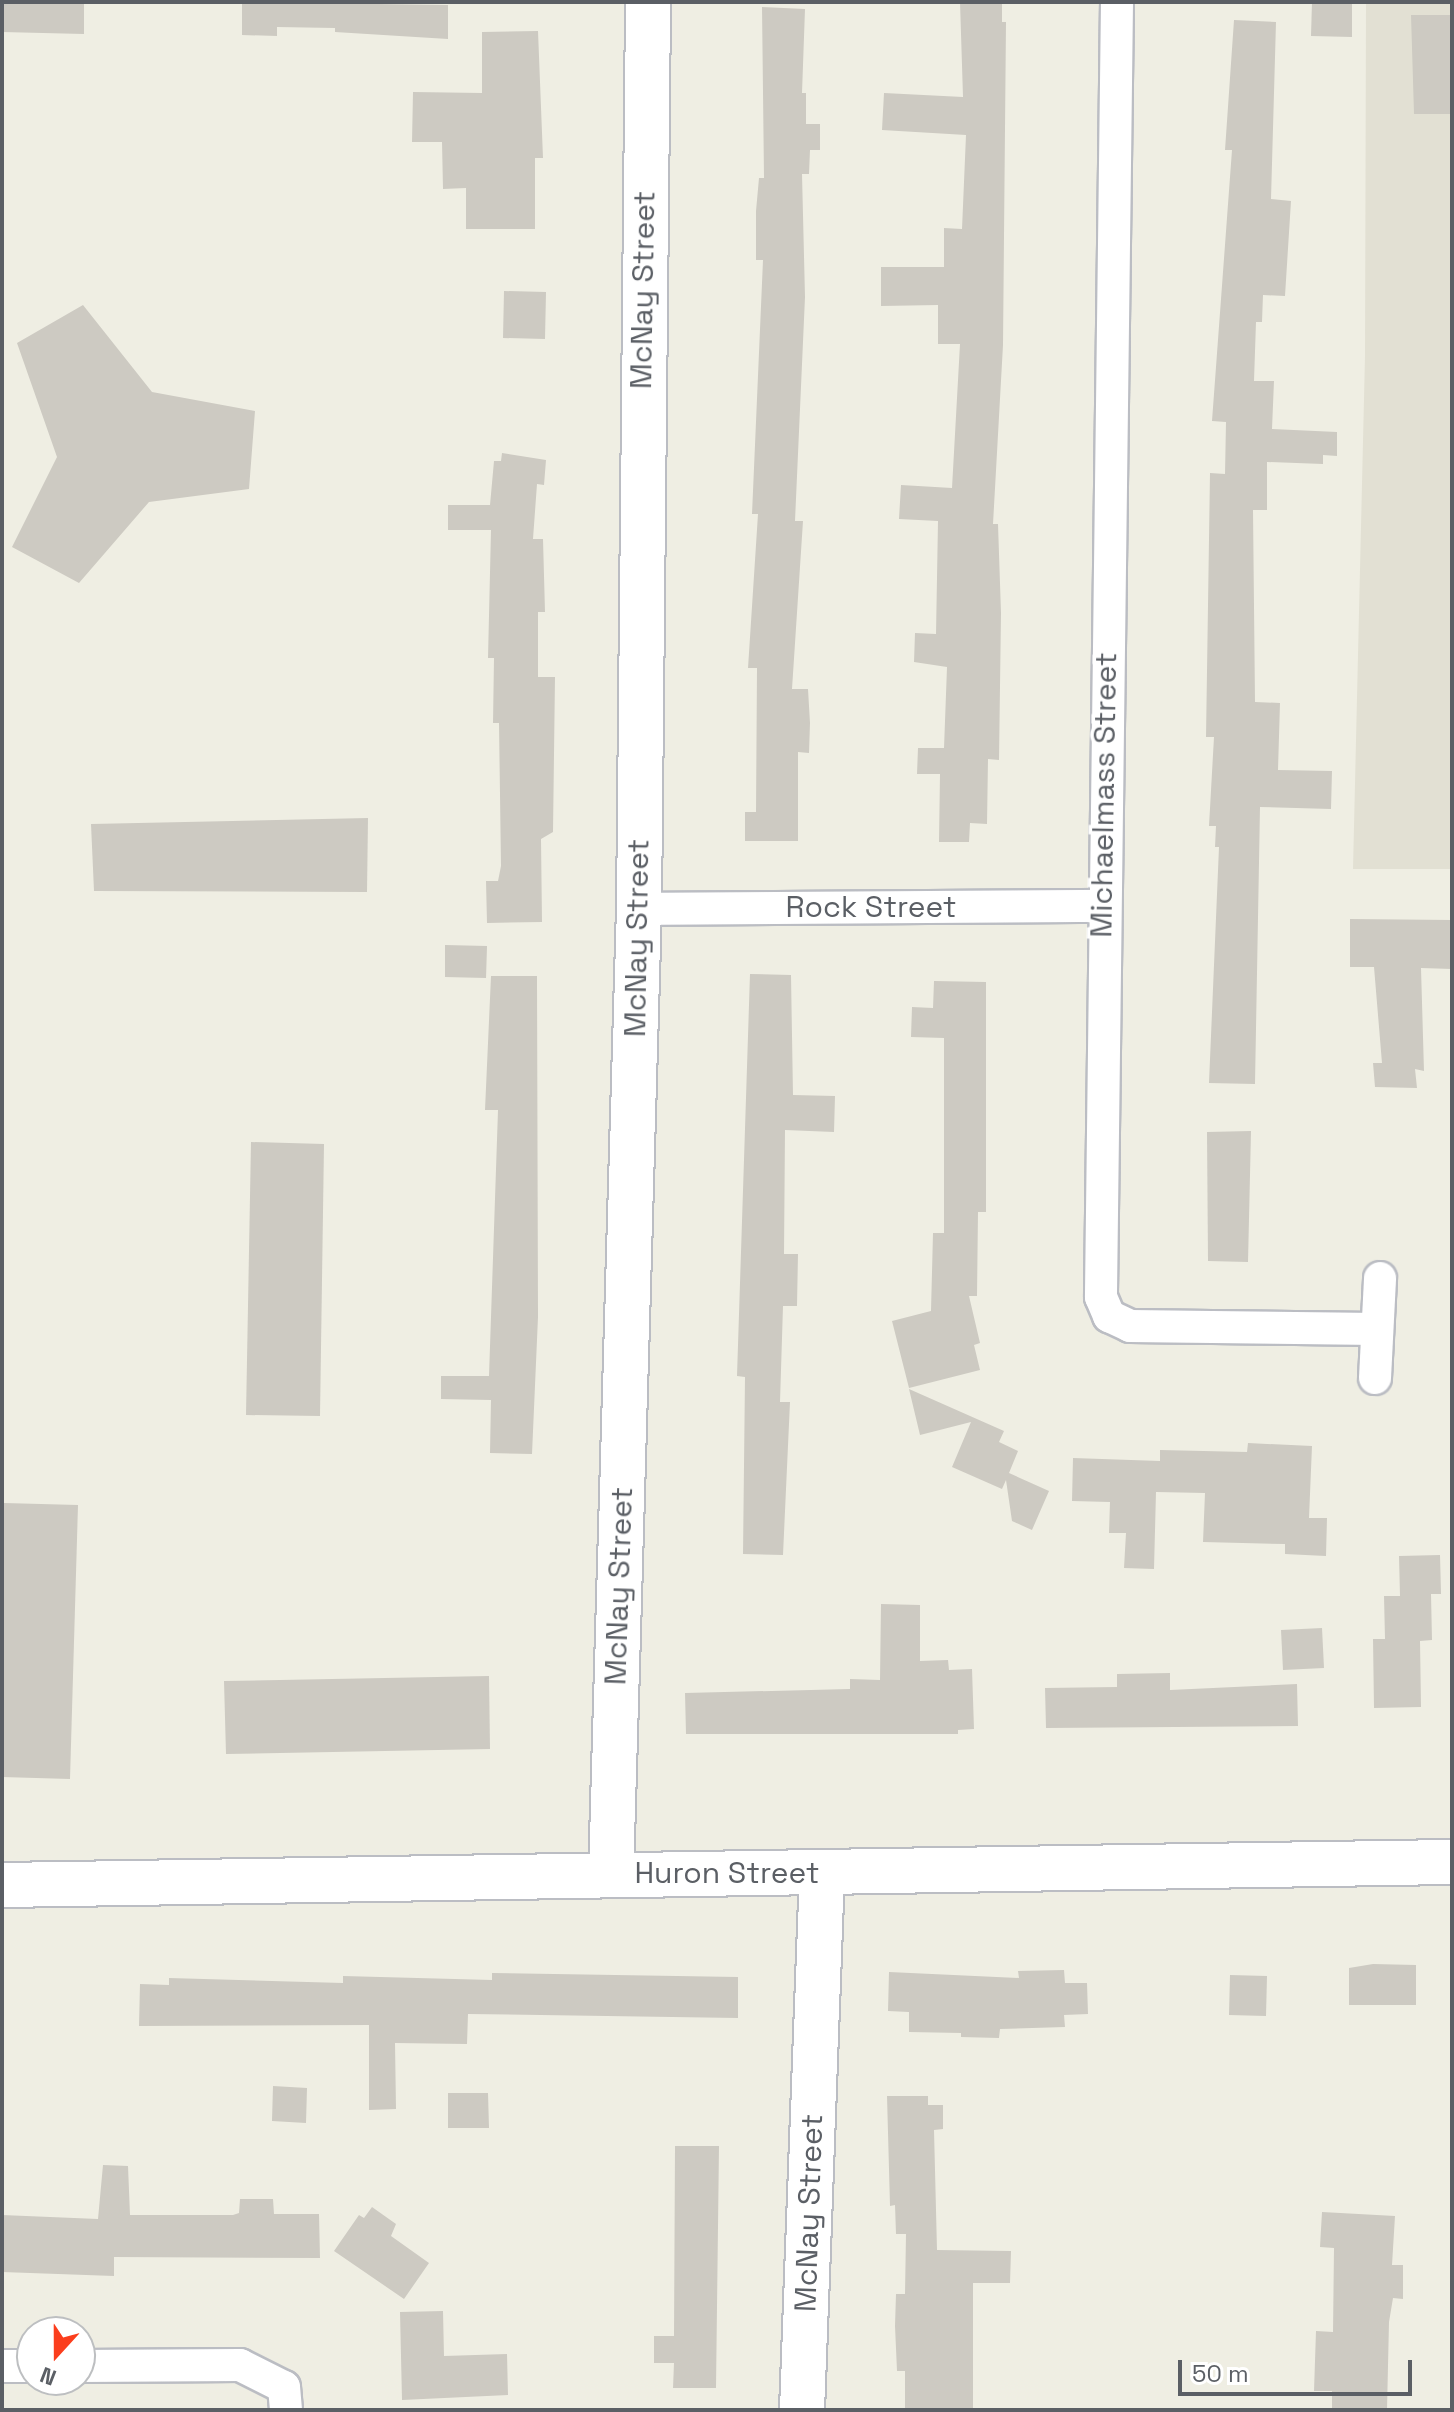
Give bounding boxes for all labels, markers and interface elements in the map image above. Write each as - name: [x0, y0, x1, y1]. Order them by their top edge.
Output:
- street label: McNay Street: [623, 190, 663, 390]
- street label: Michaelmass Street: [1084, 652, 1124, 938]
- street label: McNay Street: [617, 838, 657, 1038]
- street label: Rock Street: [786, 889, 956, 925]
- street label: McNay Street: [598, 1486, 640, 1686]
- street label: Huron Street: [634, 1855, 820, 1891]
- street label: McNay Street: [788, 2113, 830, 2313]
- north arrow: [16, 2316, 96, 2396]
- scale bar: [1182, 2344, 1416, 2394]
- text: 50 m: [1192, 2358, 1249, 2389]
- text: N: [36, 2361, 60, 2392]

